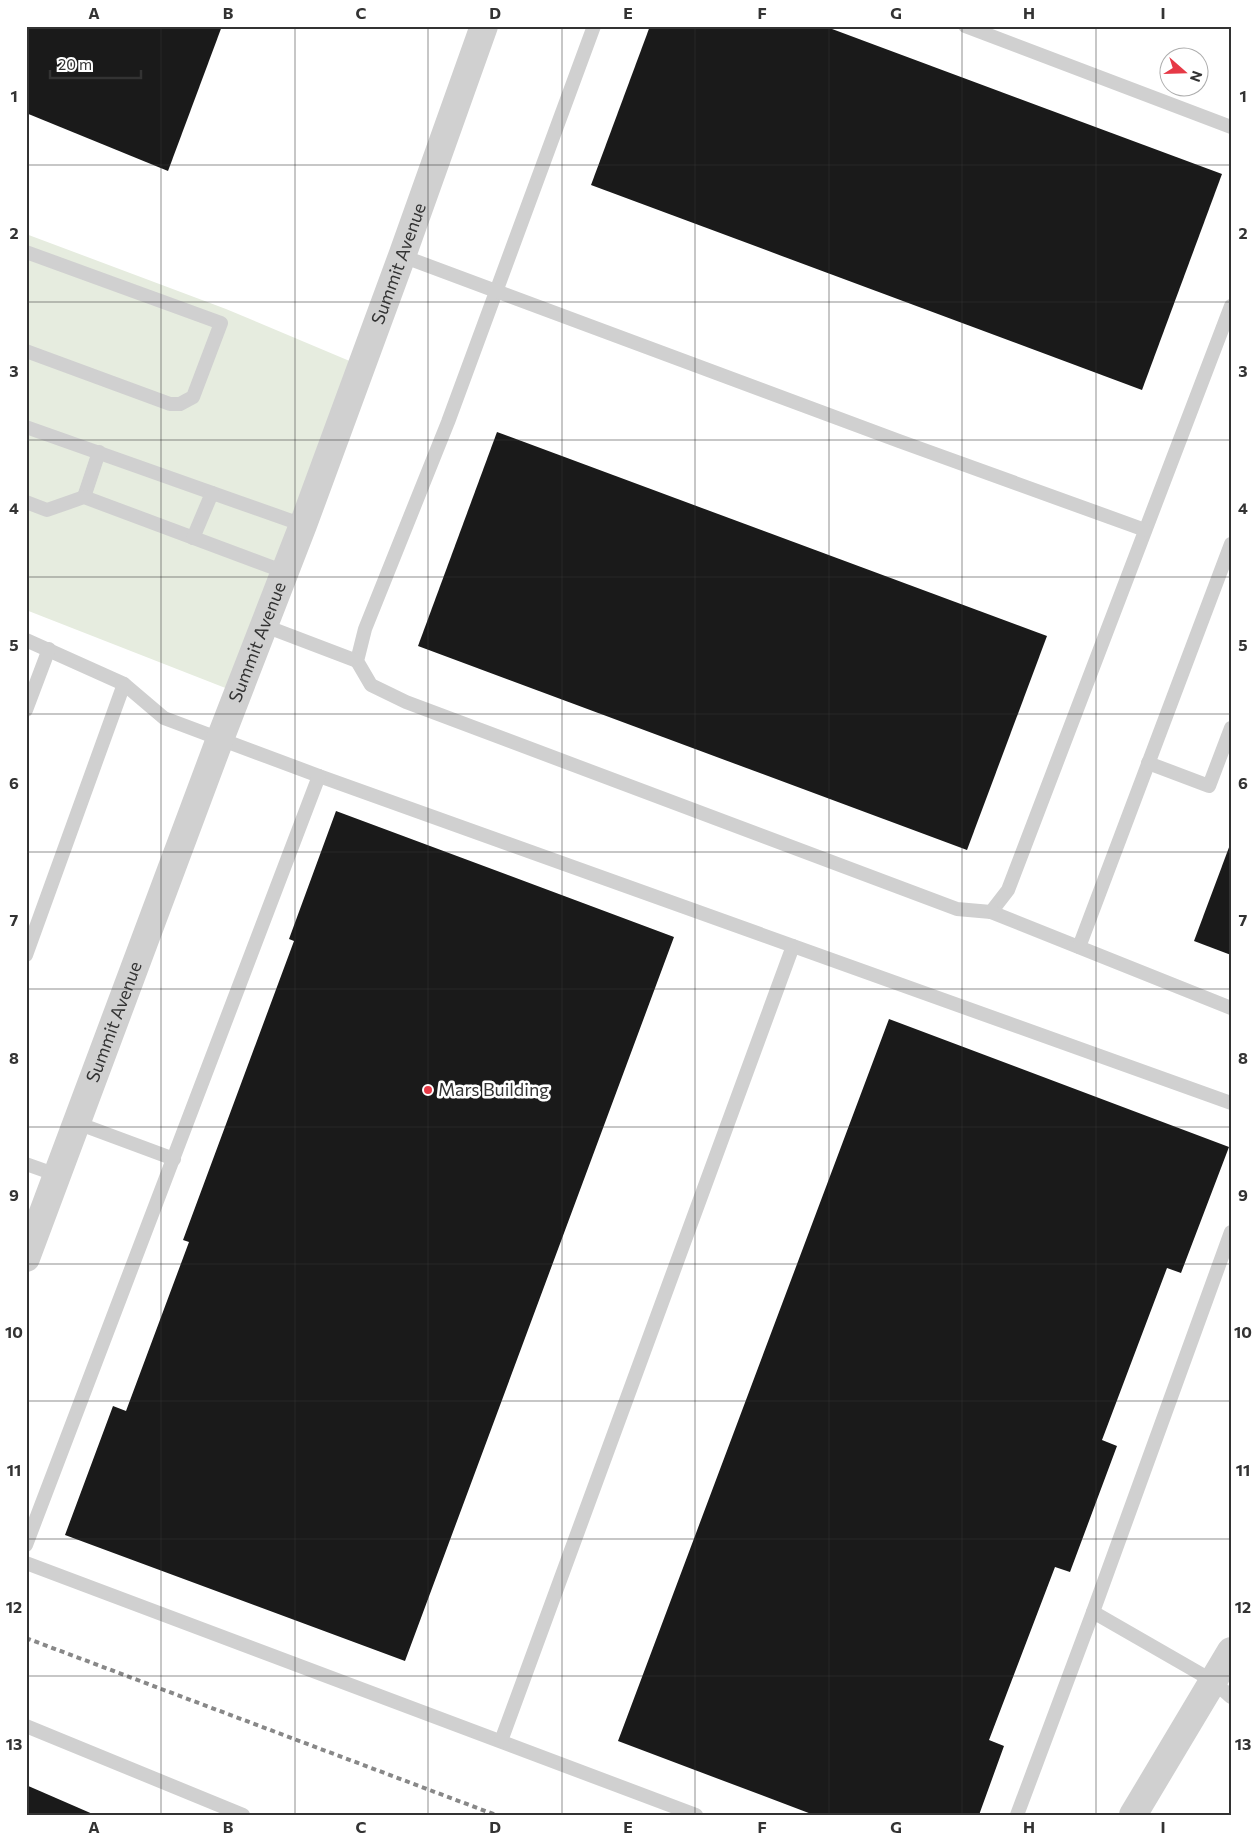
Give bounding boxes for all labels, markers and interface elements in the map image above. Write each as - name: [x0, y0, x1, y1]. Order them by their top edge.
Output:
- text: A: [88, 3, 100, 22]
- text: B: [223, 3, 234, 22]
- text: C: [356, 3, 367, 22]
- text: D: [489, 3, 501, 22]
- text: E: [623, 3, 633, 22]
- text: F: [757, 3, 767, 22]
- text: G: [890, 3, 902, 22]
- text: H: [1023, 3, 1035, 22]
- text: I: [1160, 3, 1166, 22]
- scale bar: [50, 48, 141, 80]
- north arrow: [1160, 48, 1210, 98]
- text: 20 m: [58, 55, 92, 73]
- text: N: [1187, 69, 1206, 84]
- text: 1: [10, 86, 18, 105]
- text: 1: [1239, 86, 1247, 105]
- street label: Summit Avenue: [366, 200, 430, 327]
- text: 2: [9, 223, 19, 242]
- text: 2: [1238, 223, 1248, 242]
- text: 3: [9, 361, 19, 380]
- text: 3: [1238, 361, 1248, 380]
- text: 4: [9, 498, 19, 517]
- text: 4: [1238, 498, 1248, 517]
- street label: Summit Avenue: [223, 578, 290, 705]
- text: 5: [9, 635, 19, 654]
- text: 5: [1238, 635, 1248, 654]
- text: 6: [9, 773, 19, 792]
- text: 6: [1238, 773, 1248, 792]
- text: 7: [10, 910, 19, 929]
- text: 7: [1239, 910, 1248, 929]
- street label: Summit Avenue: [81, 958, 146, 1085]
- text: 8: [9, 1048, 19, 1067]
- text: 8: [1238, 1048, 1248, 1067]
- place label: Mars Building: [438, 1078, 549, 1100]
- marker: Mars Building: [422, 1084, 434, 1096]
- text: 9: [9, 1185, 19, 1204]
- text: 9: [1238, 1185, 1248, 1204]
- text: 10: [5, 1322, 23, 1341]
- text: 10: [1234, 1322, 1252, 1341]
- text: 11: [7, 1460, 21, 1479]
- text: 11: [1236, 1460, 1250, 1479]
- text: 12: [6, 1597, 22, 1616]
- text: 12: [1235, 1597, 1251, 1616]
- text: 13: [6, 1734, 22, 1753]
- text: 13: [1235, 1734, 1251, 1753]
- text: A: [88, 1817, 100, 1836]
- text: B: [223, 1817, 234, 1836]
- text: C: [356, 1817, 367, 1836]
- text: D: [489, 1817, 501, 1836]
- text: E: [623, 1817, 633, 1836]
- text: F: [757, 1817, 767, 1836]
- text: G: [890, 1817, 902, 1836]
- text: H: [1023, 1817, 1035, 1836]
- text: I: [1160, 1817, 1166, 1836]

